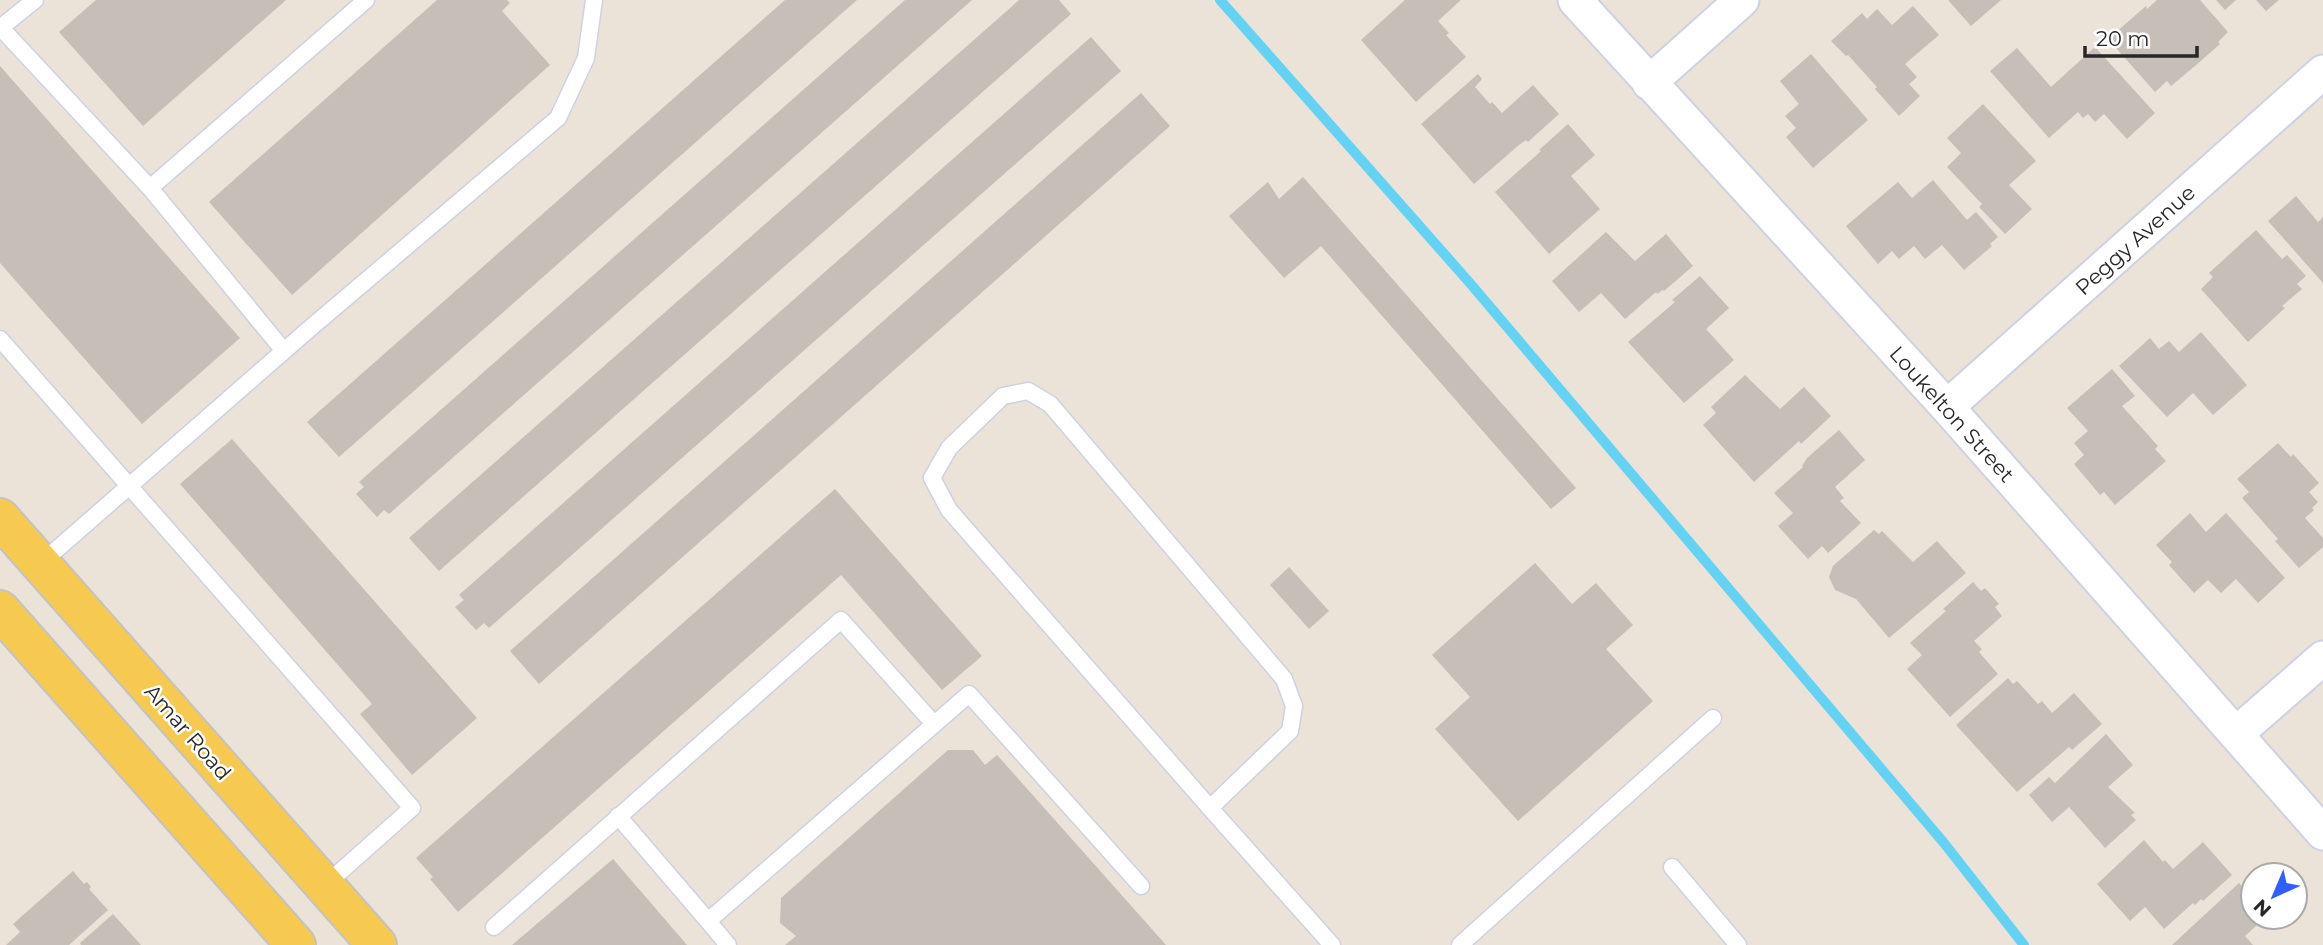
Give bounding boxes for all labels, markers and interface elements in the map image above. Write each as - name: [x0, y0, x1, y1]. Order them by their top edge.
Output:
- scale bar: [2085, 14, 2197, 58]
- text: 20 m: [2096, 26, 2150, 51]
- street label: Peggy Avenue: [2070, 180, 2200, 300]
- street label: Loukelton Street: [1884, 341, 2020, 487]
- street label: Amar Road: [140, 679, 236, 785]
- north arrow: [2239, 861, 2309, 931]
- text: N: [2249, 894, 2276, 921]

